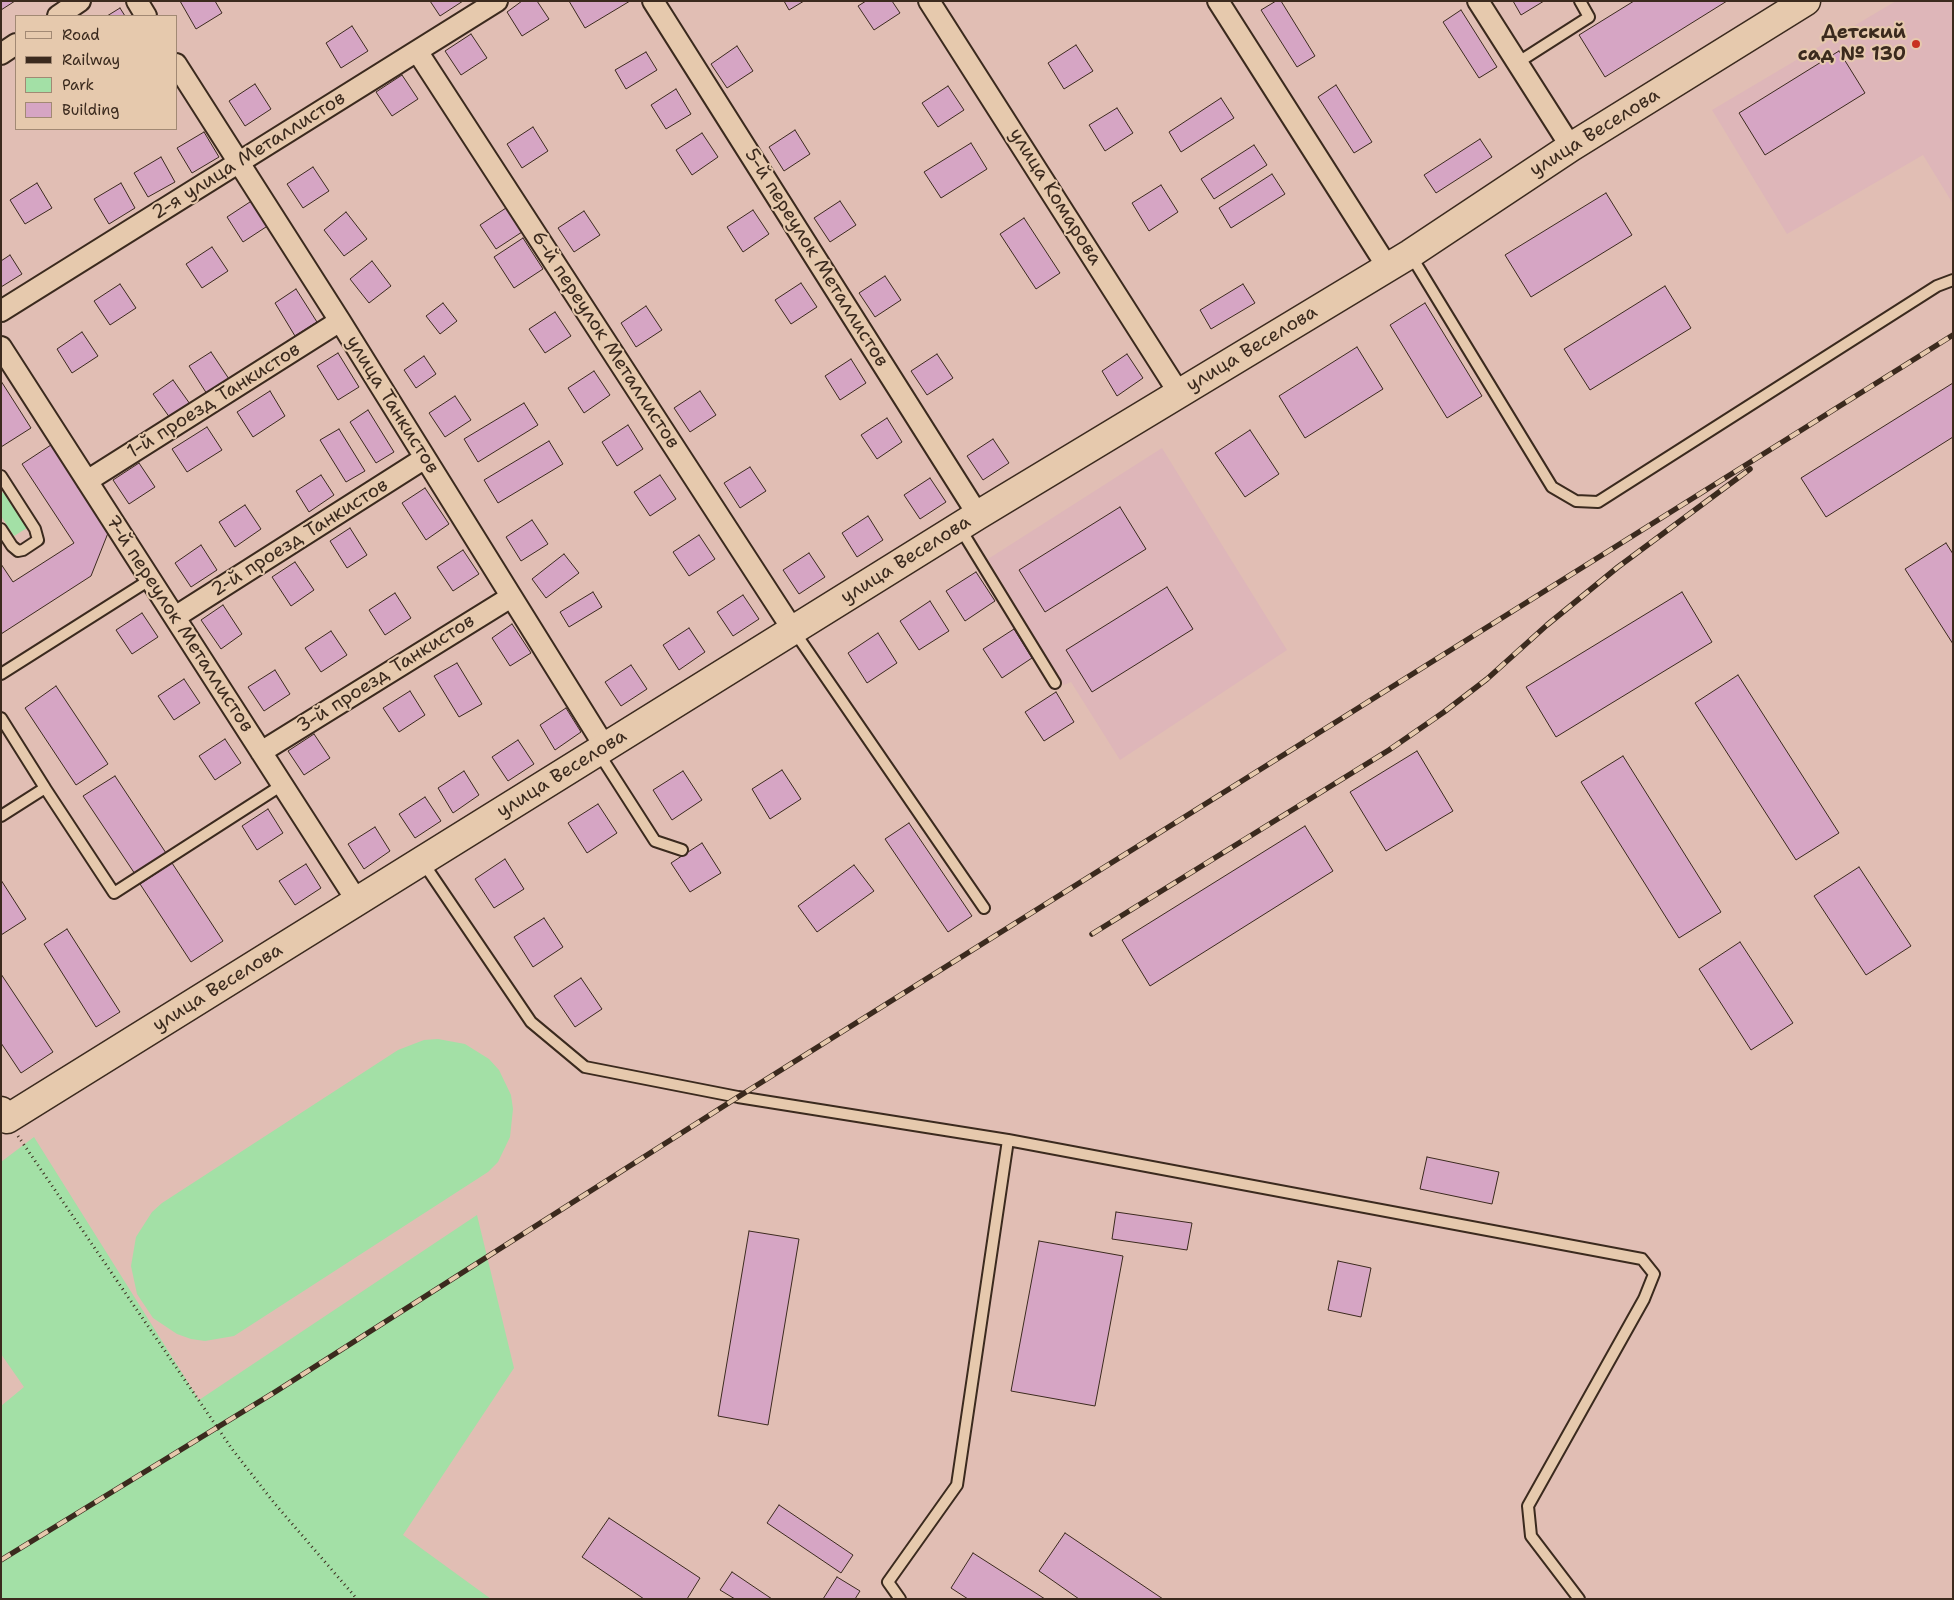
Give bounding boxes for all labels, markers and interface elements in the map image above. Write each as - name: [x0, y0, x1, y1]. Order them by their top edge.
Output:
- legend: [15, 15, 178, 130]
- place label: Детский сад № 130: [1798, 22, 1906, 66]
- text: Road: [62, 25, 100, 45]
- marker: Детский сад № 130: [1910, 38, 1922, 50]
- text: Railway: [62, 50, 120, 70]
- text: Park: [62, 75, 94, 95]
- street label: улица Веселова: [1526, 84, 1664, 182]
- street label: 2-я улица Металлистов: [148, 87, 350, 225]
- text: Building: [62, 100, 119, 120]
- street label: улица Комарова: [1004, 124, 1106, 270]
- street label: 5-й переулок Металлистов: [739, 145, 893, 371]
- street label: 6-й переулок Металлистов: [526, 227, 684, 453]
- street label: улица Веселова: [1182, 301, 1322, 397]
- street label: улица Танкистов: [340, 332, 444, 478]
- street label: 1-й проезд Танкистов: [123, 338, 305, 464]
- street label: 2-й проезд Танкистов: [207, 474, 393, 602]
- street label: 7-й переулок Металлистов: [100, 511, 258, 737]
- street label: улица Веселова: [837, 511, 975, 609]
- street label: 3-й проезд Танкистов: [293, 610, 479, 738]
- street label: улица Веселова: [493, 725, 631, 823]
- street label: улица Веселова: [149, 939, 287, 1037]

